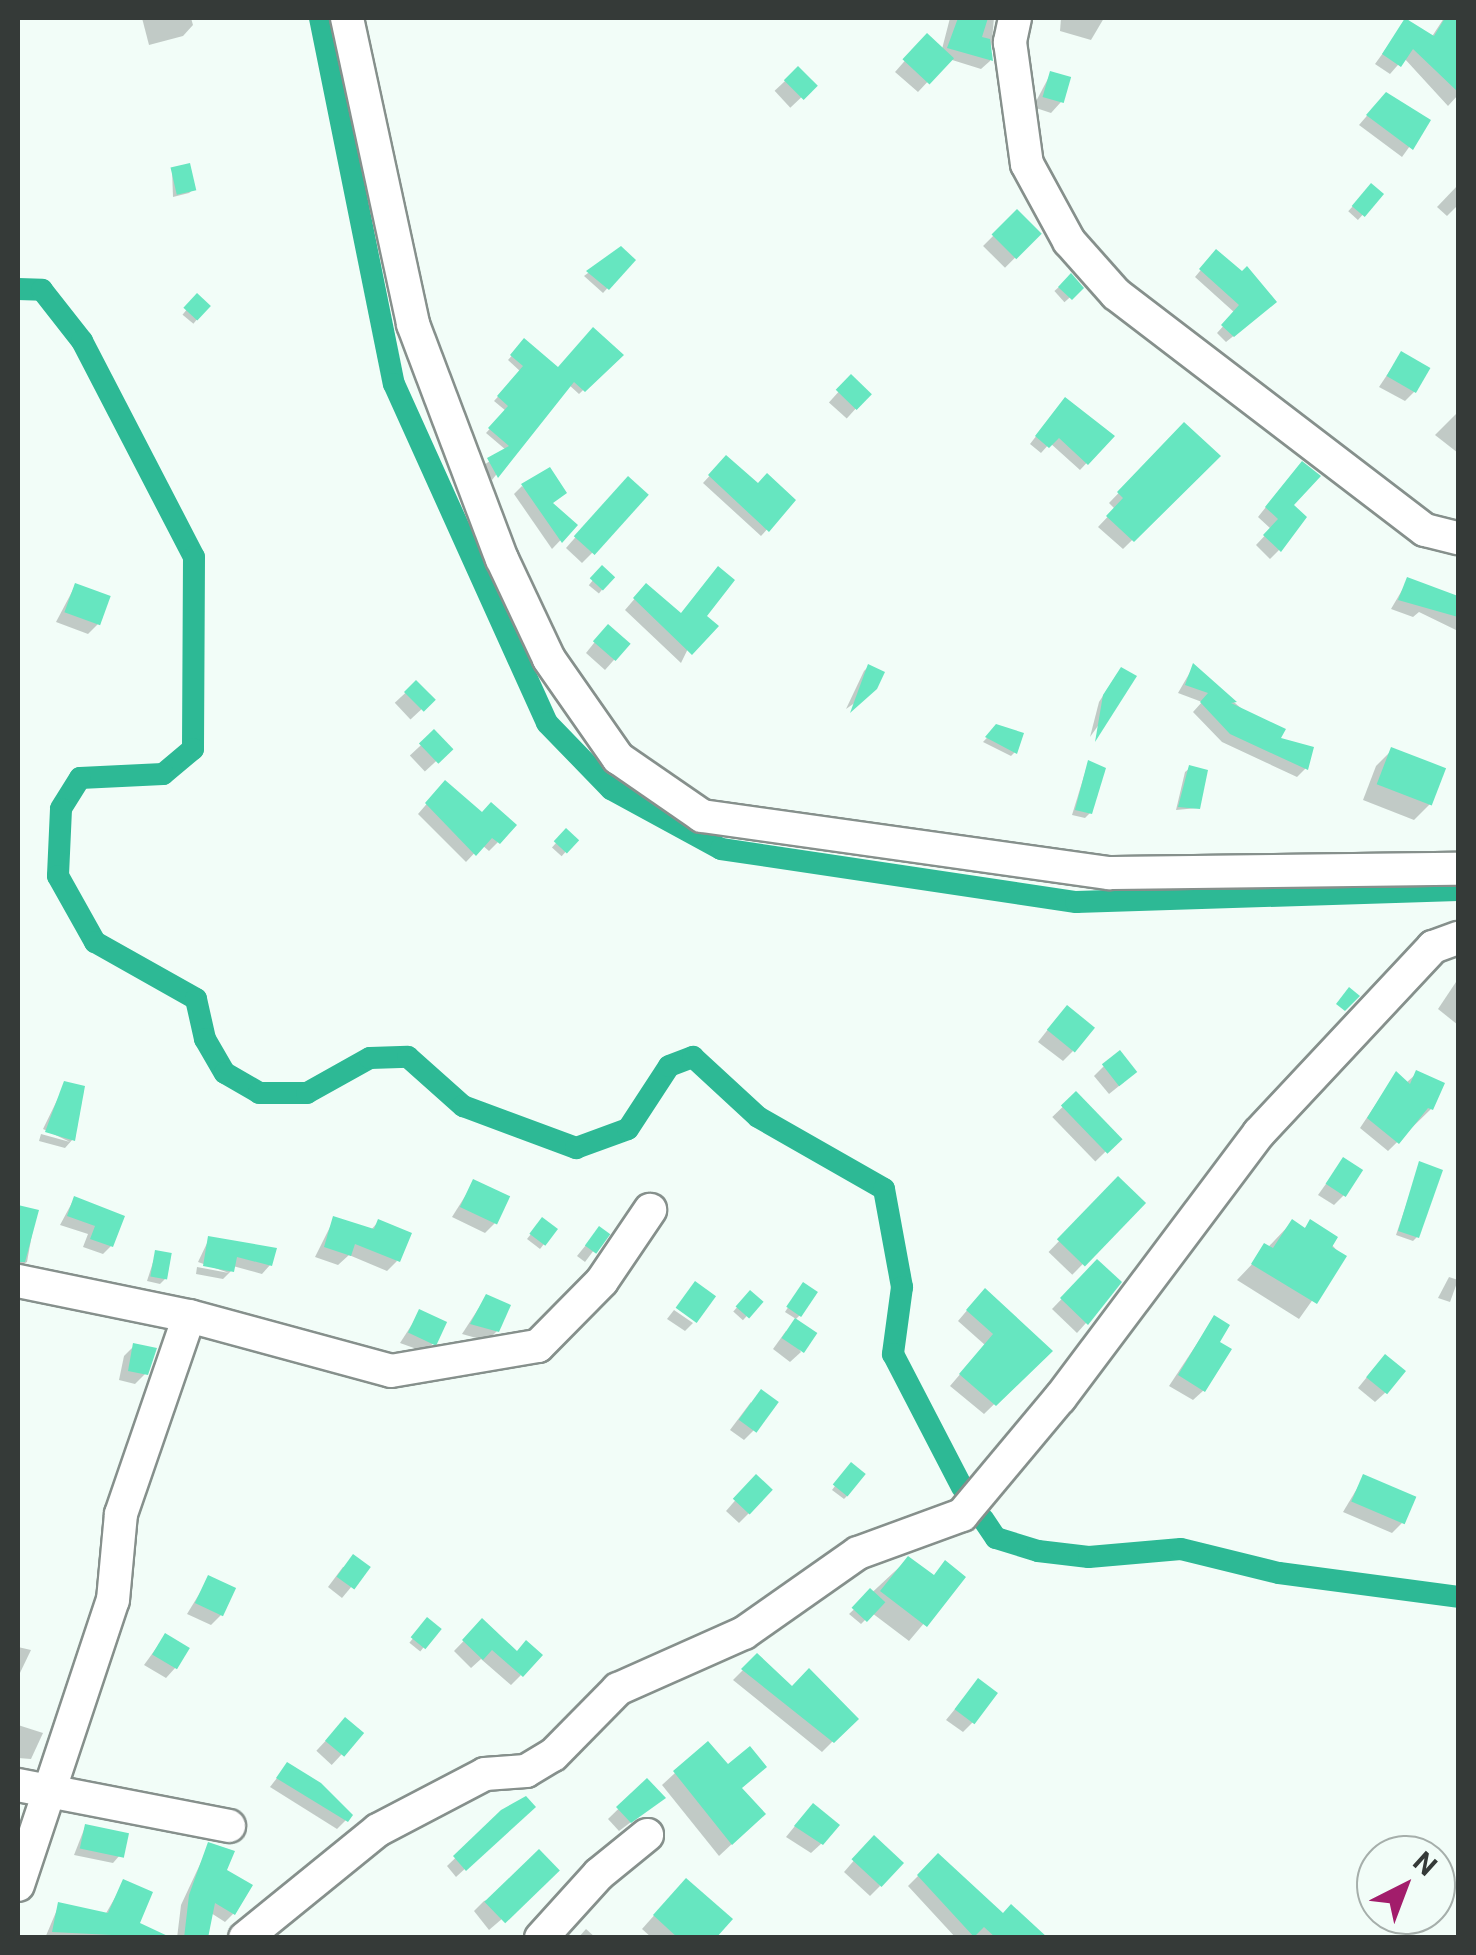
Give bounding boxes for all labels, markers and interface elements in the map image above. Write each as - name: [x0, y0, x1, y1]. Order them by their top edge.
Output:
- north arrow: [1356, 1835, 1456, 1935]
- text: N: [1407, 1845, 1443, 1883]

